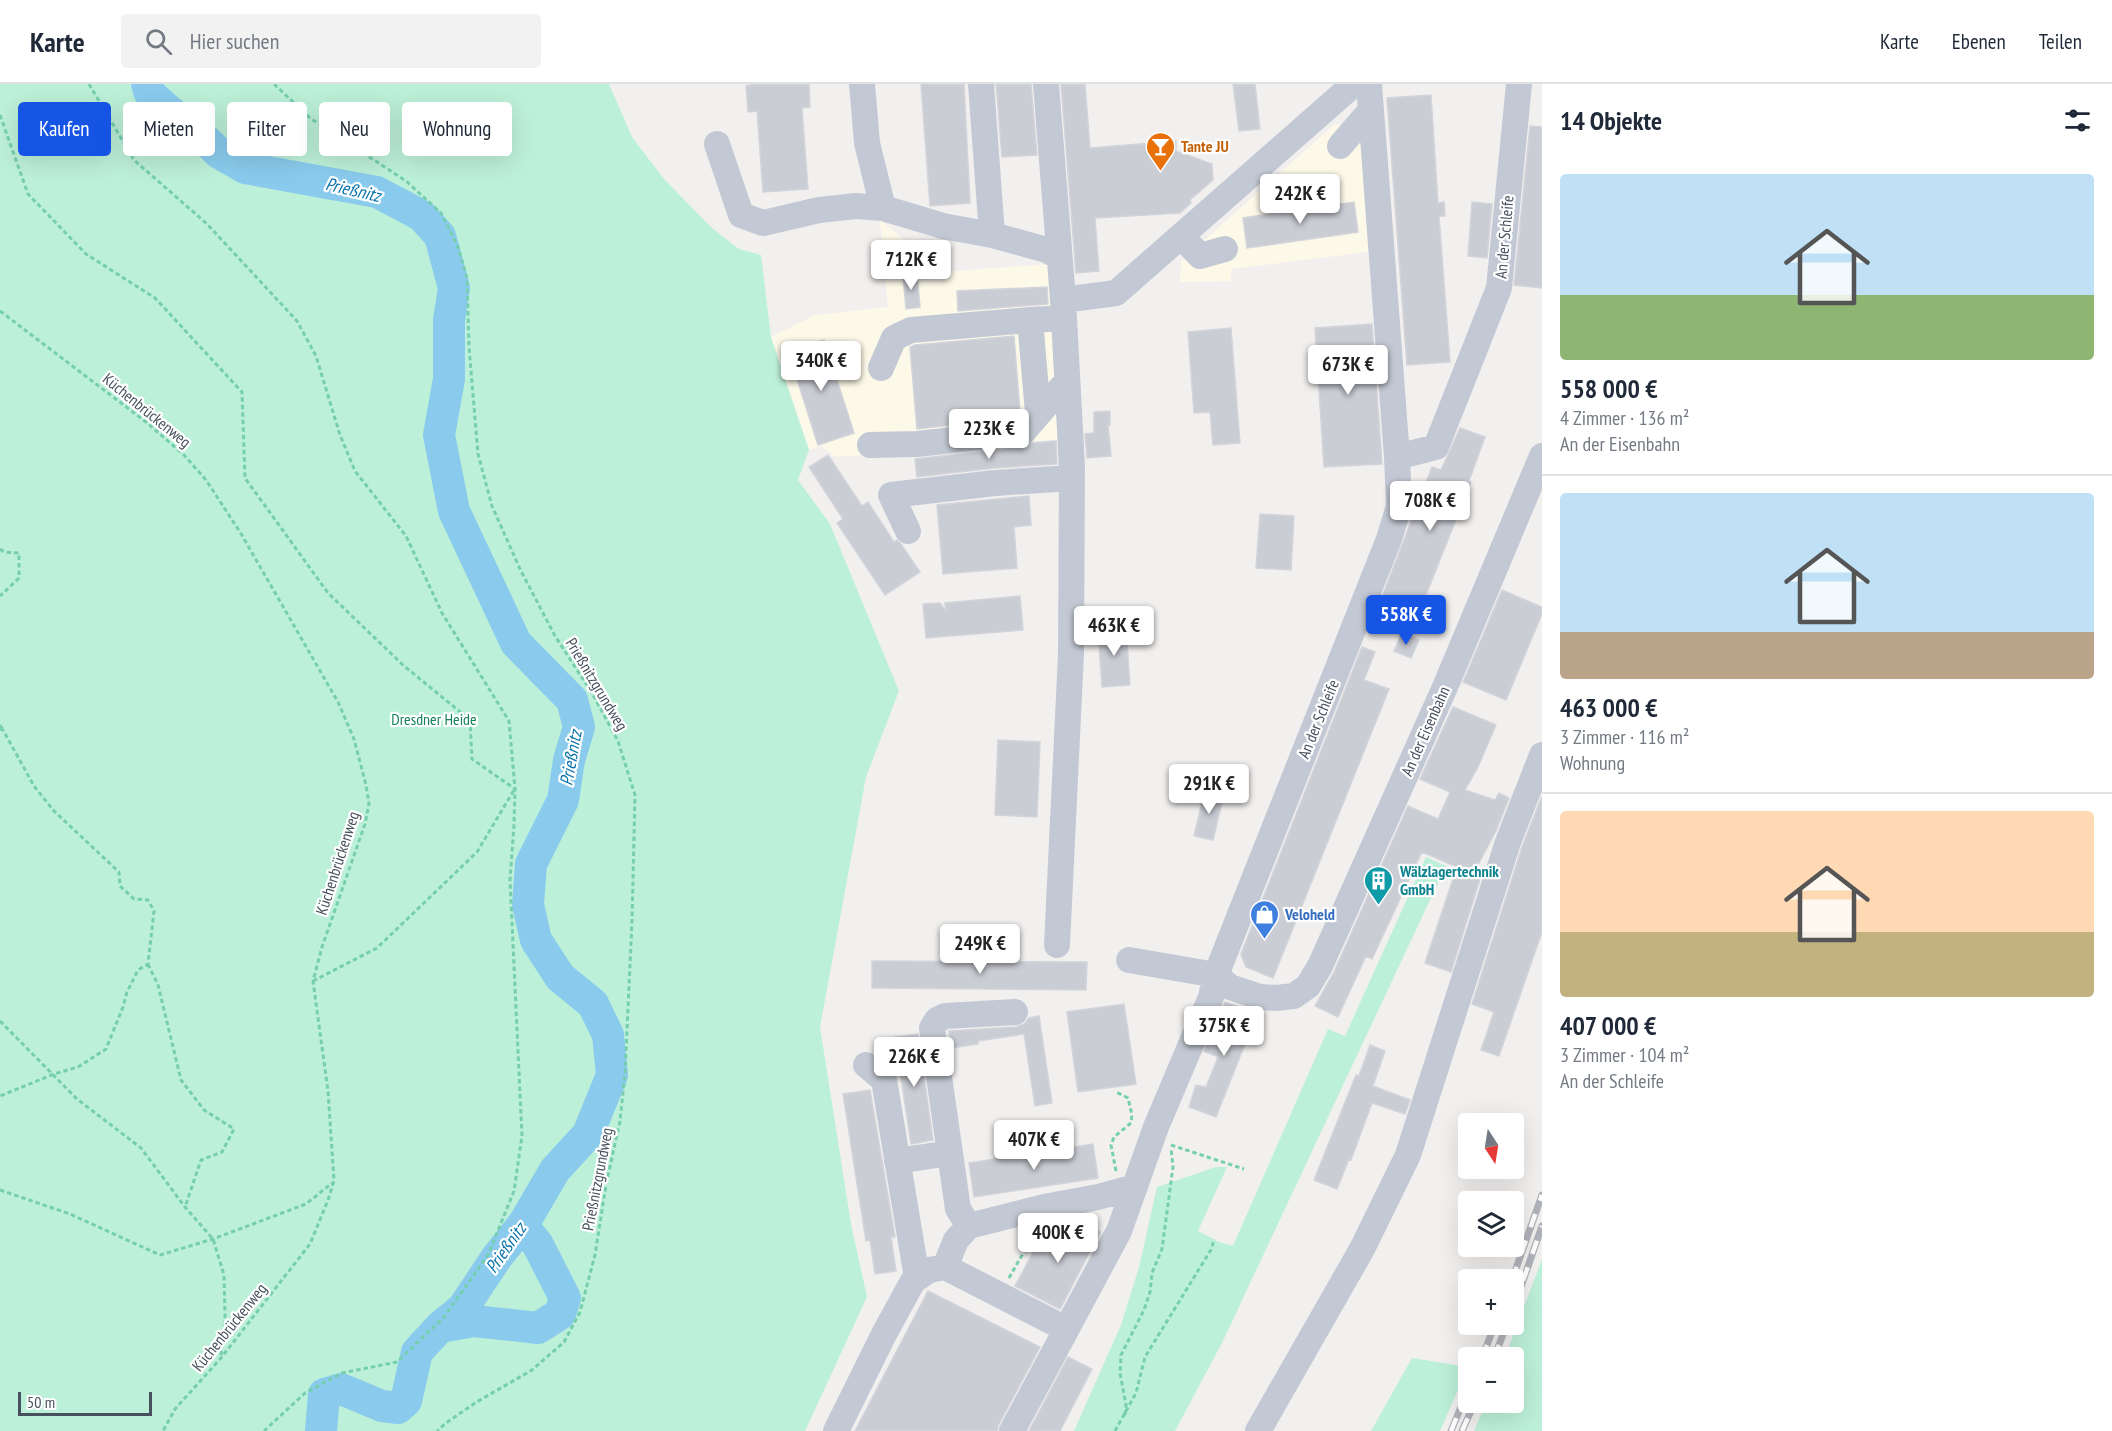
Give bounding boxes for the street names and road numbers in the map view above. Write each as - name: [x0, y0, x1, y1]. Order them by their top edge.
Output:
- street label: An der Schleife: [1490, 195, 1518, 279]
- street label: Küchenbrückenweg: [99, 368, 195, 452]
- street label: Prießnitzgrundweg: [562, 634, 632, 734]
- street label: An der Schleife: [1293, 677, 1343, 761]
- street label: An der Eisenbahn: [1396, 683, 1454, 779]
- street label: Küchenbrückenweg: [311, 809, 363, 917]
- street label: Prießnitzgrundweg: [577, 1126, 617, 1232]
- street label: Küchenbrückenweg: [187, 1279, 271, 1375]

